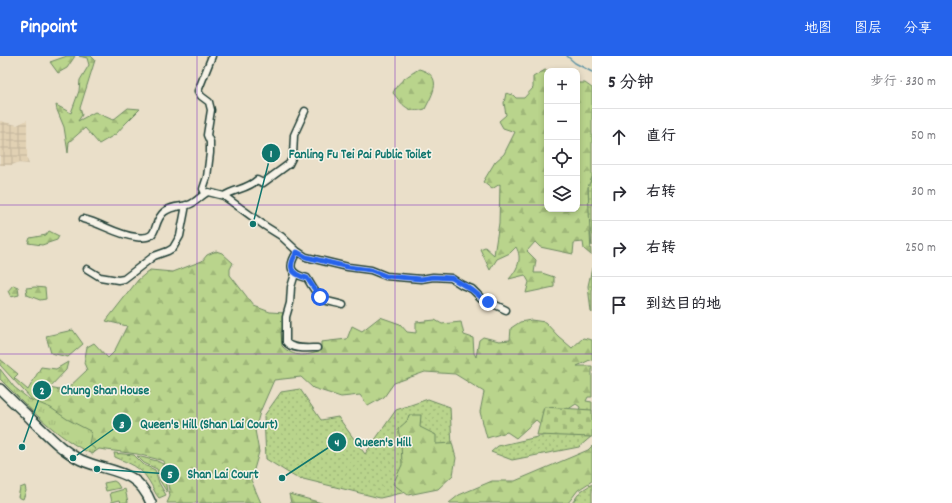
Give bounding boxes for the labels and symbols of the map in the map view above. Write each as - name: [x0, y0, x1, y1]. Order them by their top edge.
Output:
- callout: Fanling Fu Tei Pai Public Toilet: [261, 141, 439, 166]
- text: 1: [270, 146, 273, 163]
- text: Fanling Fu Tei Pai Public Toilet: [289, 146, 432, 165]
- route start: [311, 288, 329, 306]
- route end: [479, 293, 497, 311]
- callout: Chung Shan House: [32, 377, 157, 402]
- text: Chung Shan House: [61, 382, 150, 401]
- text: 2: [39, 383, 45, 400]
- callout: Queen's Hill (Shan Lai Court): [112, 411, 286, 436]
- text: Queen's Hill (Shan Lai Court): [140, 416, 278, 435]
- text: 3: [119, 417, 125, 434]
- callout: Queen's Hill: [327, 429, 420, 454]
- text: Queen's Hill: [355, 434, 412, 453]
- text: 4: [335, 435, 340, 452]
- callout: Shan Lai Court: [160, 461, 267, 486]
- text: Shan Lai Court: [188, 466, 259, 485]
- text: 5: [167, 467, 173, 484]

